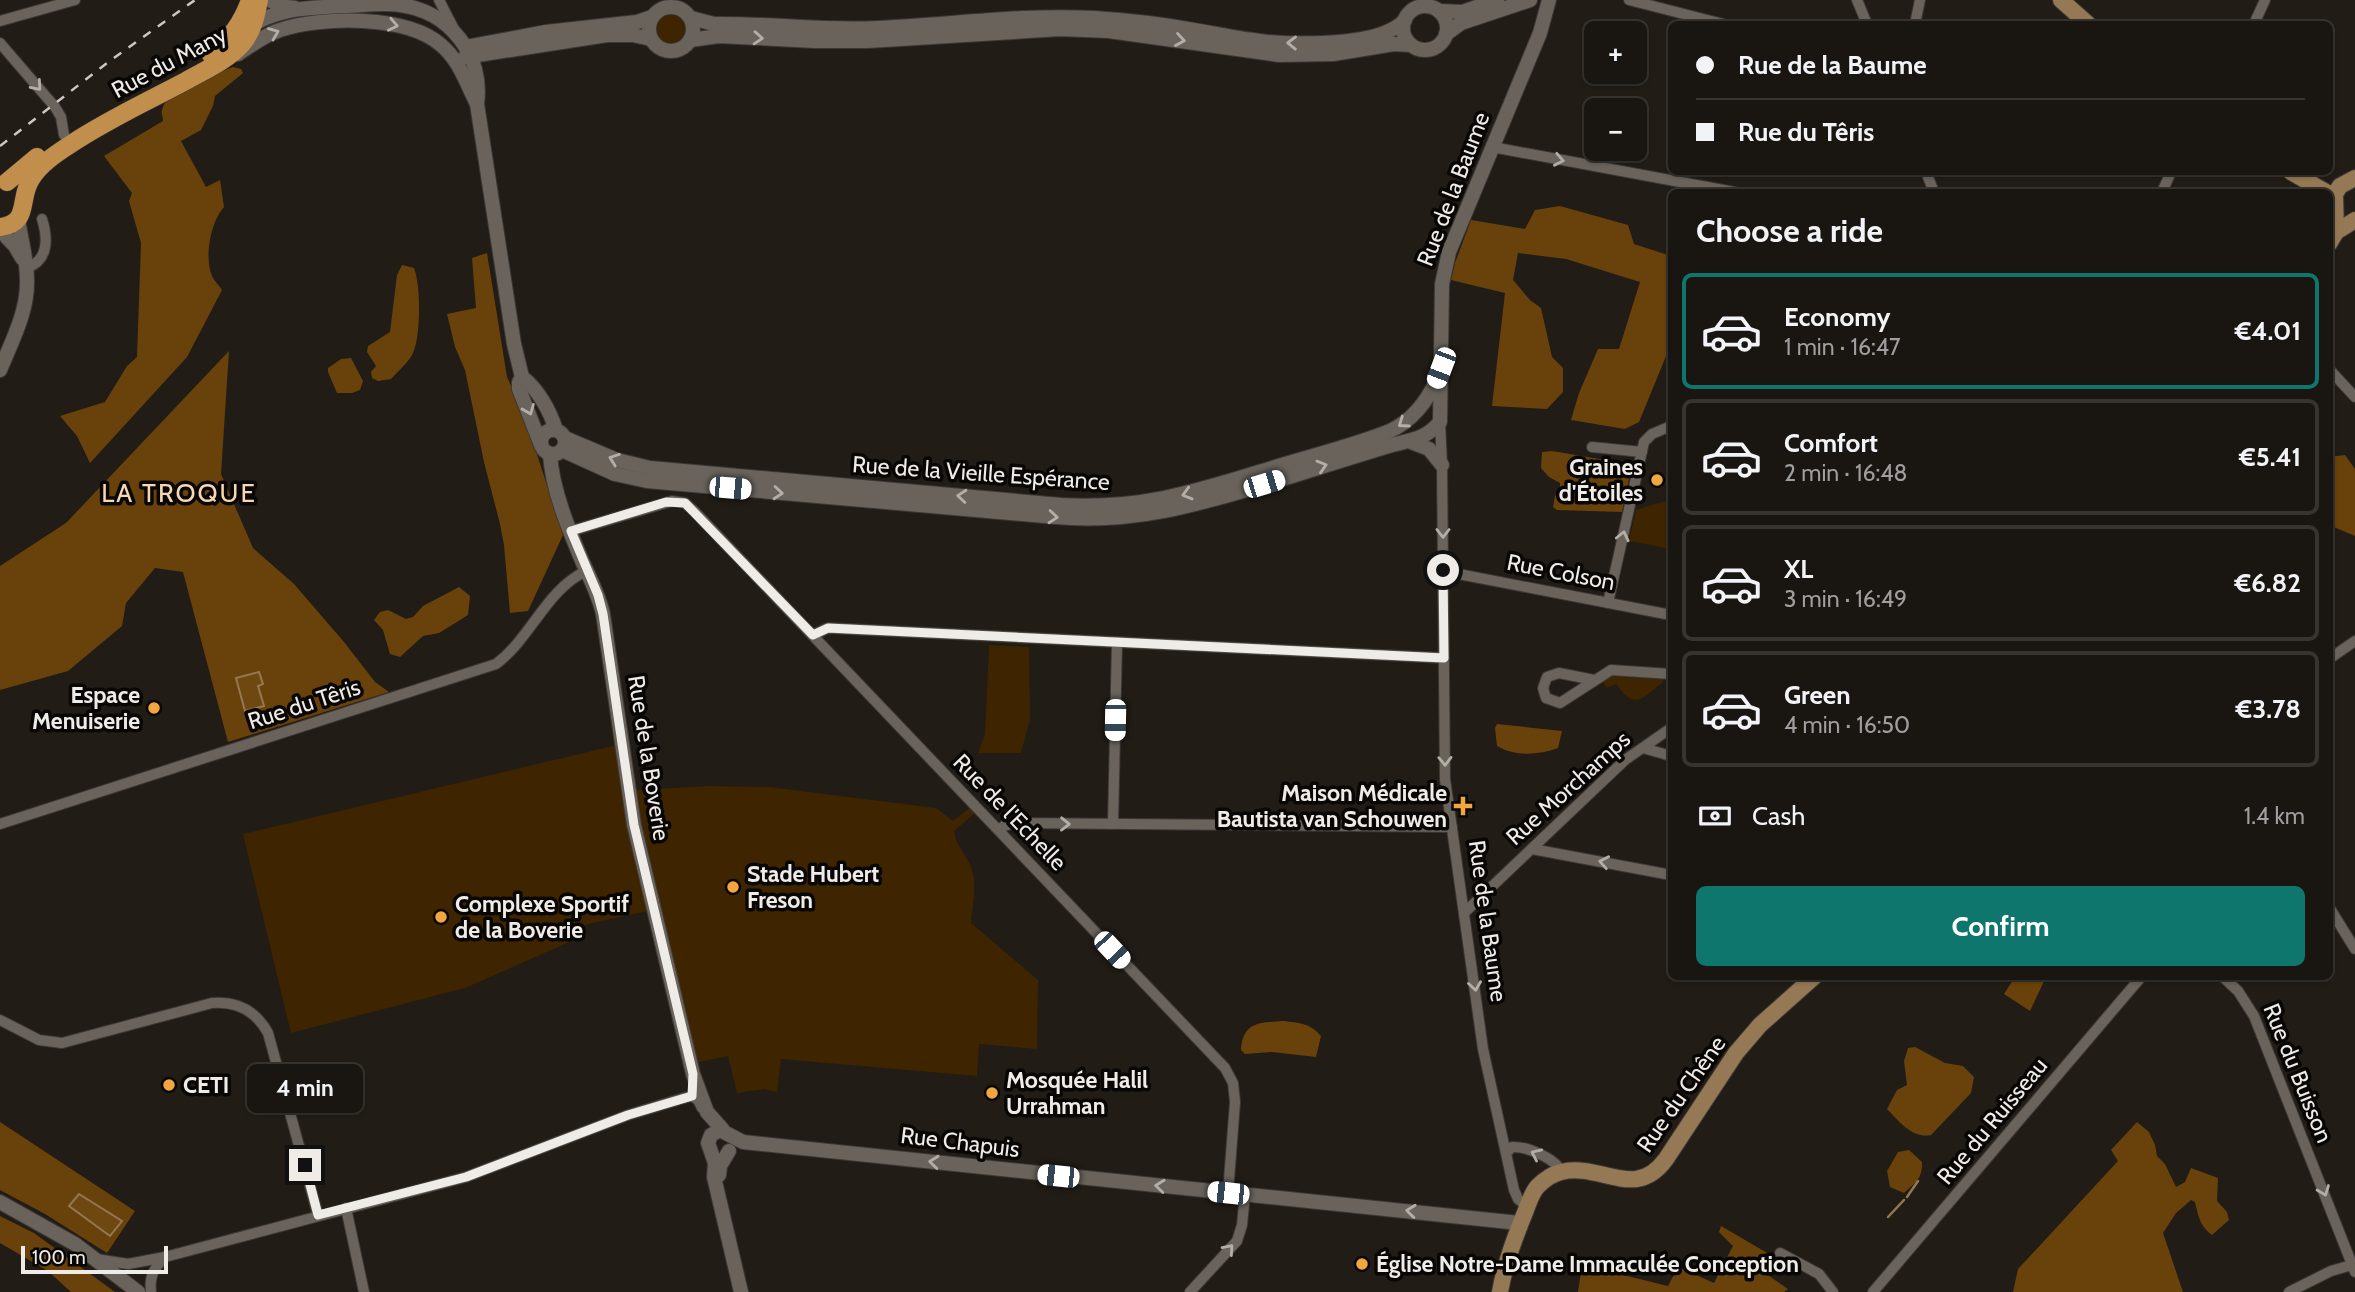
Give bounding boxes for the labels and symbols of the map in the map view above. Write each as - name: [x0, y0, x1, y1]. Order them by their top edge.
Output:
- one-way arrow: [387, 16, 399, 31]
- street label: Rue du Many: [107, 20, 232, 104]
- one-way arrow: [267, 27, 279, 41]
- one-way arrow: [752, 30, 763, 45]
- one-way arrow: [1174, 32, 1186, 47]
- one-way arrow: [1287, 35, 1297, 51]
- one-way arrow: [29, 78, 41, 91]
- street label: Rue de la Baume: [1411, 108, 1495, 270]
- one-way arrow: [1553, 152, 1565, 167]
- car: [1424, 345, 1459, 391]
- one-way arrow: [520, 404, 534, 416]
- one-way arrow: [1398, 415, 1411, 427]
- street label: Rue de la Vieille Espérance: [851, 450, 1111, 496]
- one-way arrow: [608, 453, 620, 467]
- place label: Graines d'Étoiles: [1559, 453, 1643, 507]
- one-way arrow: [1316, 460, 1328, 475]
- car: [1241, 468, 1288, 500]
- marker: Graines d'Étoiles: [1649, 472, 1665, 488]
- car: [709, 476, 752, 500]
- district label: LA TROQUE: [101, 477, 257, 509]
- one-way arrow: [772, 485, 783, 500]
- one-way arrow: [1182, 485, 1194, 500]
- one-way arrow: [956, 489, 967, 504]
- one-way arrow: [1048, 509, 1059, 524]
- one-way arrow: [1435, 529, 1451, 539]
- one-way arrow: [1614, 530, 1629, 542]
- street label: Rue Colson: [1505, 548, 1617, 596]
- route start: [1427, 554, 1459, 586]
- street label: Rue du Têris: [244, 673, 364, 735]
- street label: Rue de la Boverie: [622, 673, 676, 843]
- place label: Espace Menuiserie: [32, 681, 140, 735]
- car: [1105, 699, 1126, 741]
- marker: Espace Menuiserie: [146, 700, 162, 716]
- street label: Rue Morchamps: [1500, 725, 1636, 851]
- street label: Rue de l'Echelle: [947, 748, 1073, 876]
- one-way arrow: [1437, 756, 1453, 767]
- place label: Maison Médicale Bautista van Schouwen: [1217, 779, 1447, 833]
- marker: Maison Médicale Bautista van Schouwen: [1453, 796, 1473, 816]
- one-way arrow: [1060, 816, 1071, 831]
- street label: Rue de la Baume: [1463, 838, 1513, 1004]
- one-way arrow: [1598, 855, 1610, 870]
- place label: Stade Hubert Freson: [747, 860, 879, 914]
- marker: Stade Hubert Freson: [725, 879, 741, 895]
- place label: Complexe Sportif de la Boverie: [455, 890, 629, 944]
- marker: Complexe Sportif de la Boverie: [433, 909, 449, 925]
- car: [1090, 927, 1135, 973]
- one-way arrow: [1467, 980, 1482, 992]
- street label: Rue du Buisson: [2257, 999, 2339, 1147]
- street label: Rue du Chêne: [1631, 1030, 1731, 1158]
- street label: Rue du Ruisseau: [1931, 1052, 2053, 1190]
- callout: 4 min: [247, 1064, 363, 1112]
- place label: Mosquée Halil Urrahman: [1006, 1066, 1148, 1120]
- place label: CETI: [183, 1071, 229, 1099]
- marker: CETI: [161, 1077, 177, 1093]
- marker: Mosquée Halil Urrahman: [984, 1085, 1000, 1101]
- street label: Rue Chapuis: [899, 1121, 1021, 1163]
- one-way arrow: [1531, 1148, 1543, 1162]
- route end: [289, 1149, 321, 1181]
- one-way arrow: [929, 1154, 940, 1169]
- car: [1037, 1163, 1080, 1189]
- one-way arrow: [1155, 1179, 1166, 1194]
- car: [1207, 1180, 1250, 1206]
- one-way arrow: [2315, 1184, 2329, 1196]
- one-way arrow: [1405, 1204, 1416, 1219]
- scale bar: [21, 1243, 168, 1275]
- one-way arrow: [1221, 1244, 1233, 1257]
- place label: Église Notre-Dame Immaculée Conception: [1376, 1250, 1799, 1278]
- marker: Église Notre-Dame Immaculée Conception: [1354, 1256, 1370, 1272]

